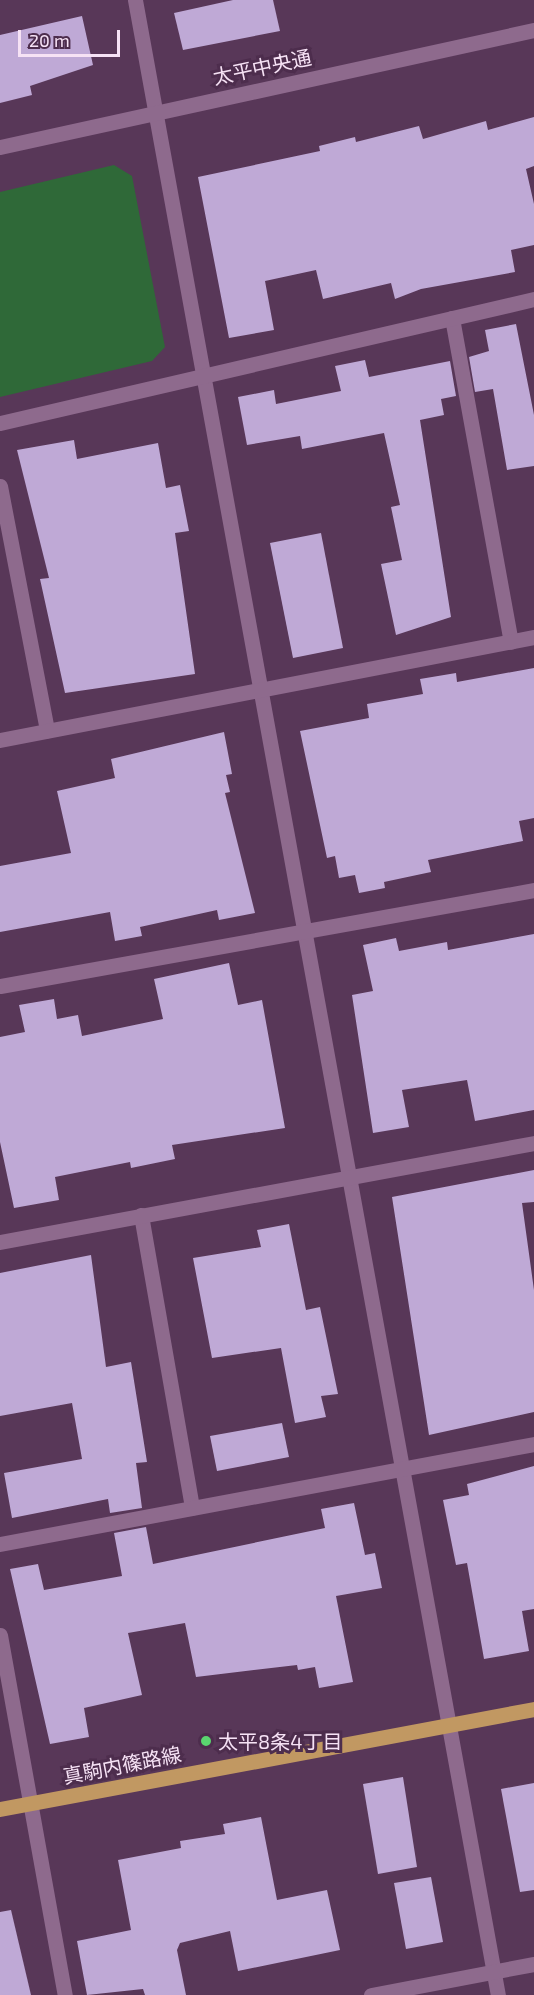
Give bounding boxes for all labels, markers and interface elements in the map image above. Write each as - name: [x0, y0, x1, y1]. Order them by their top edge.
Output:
- scale bar: [21, 18, 123, 56]
- text: 20 m: [29, 29, 70, 51]
- street label: 太平中央通: [211, 45, 313, 89]
- place label: 太平8条4丁目: [218, 1729, 342, 1753]
- marker: 太平8条4丁目: [199, 1734, 213, 1748]
- street label: 真駒内篠路線: [61, 1742, 183, 1788]

